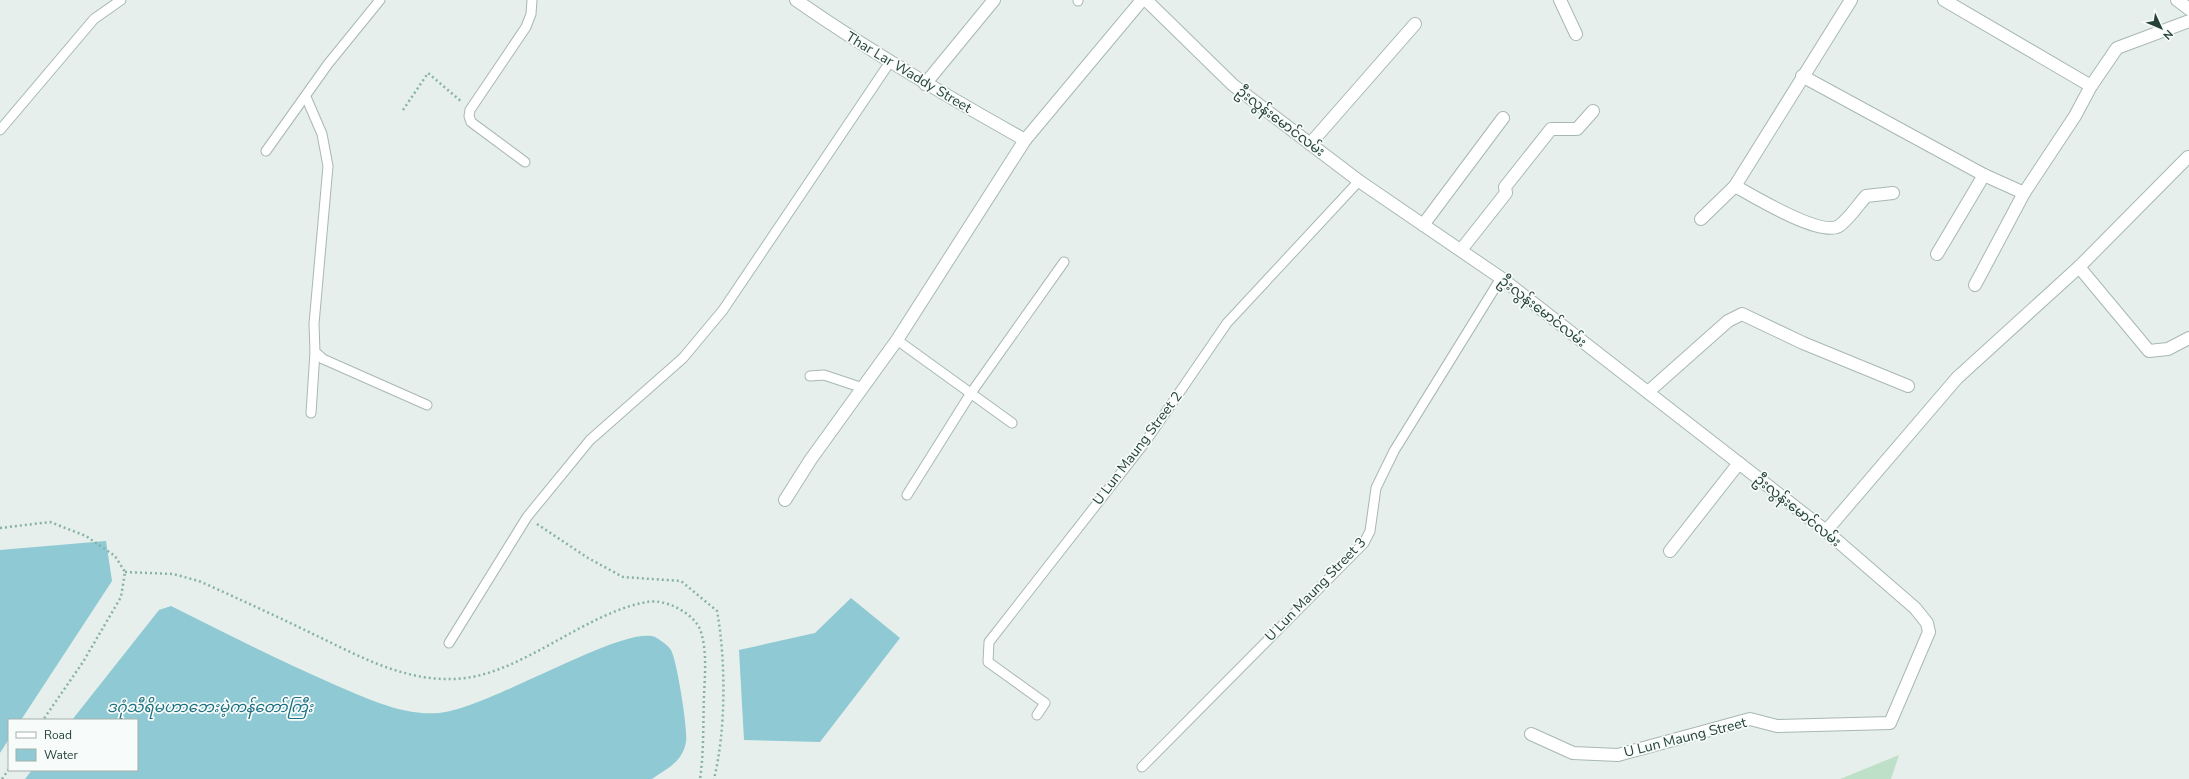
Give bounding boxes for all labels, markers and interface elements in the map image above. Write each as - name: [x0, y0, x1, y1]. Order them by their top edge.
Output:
- north arrow: [2141, 8, 2181, 48]
- text: N: [2160, 26, 2176, 43]
- street label: Thar Lar Waddy Street: [842, 27, 975, 118]
- street label: ဦးလွန်းမောင်လမ်း: [1231, 81, 1329, 163]
- street label: ဦးလွန်းမောင်လမ်း: [1494, 270, 1591, 353]
- street label: U Lun Maung Street 2: [1088, 388, 1186, 509]
- street label: ဦးလွန်းမောင်လမ်း: [1749, 469, 1846, 553]
- street label: U Lun Maung Street 3: [1261, 533, 1370, 646]
- water label: ဒဂုံသီရိမဟာဘေးမဲ့ကန်တော်ကြီး: [107, 696, 314, 719]
- street label: U Lun Maung Street: [1622, 713, 1749, 762]
- legend: [8, 719, 138, 771]
- text: Road: [44, 727, 72, 743]
- text: Water: [44, 747, 78, 763]

